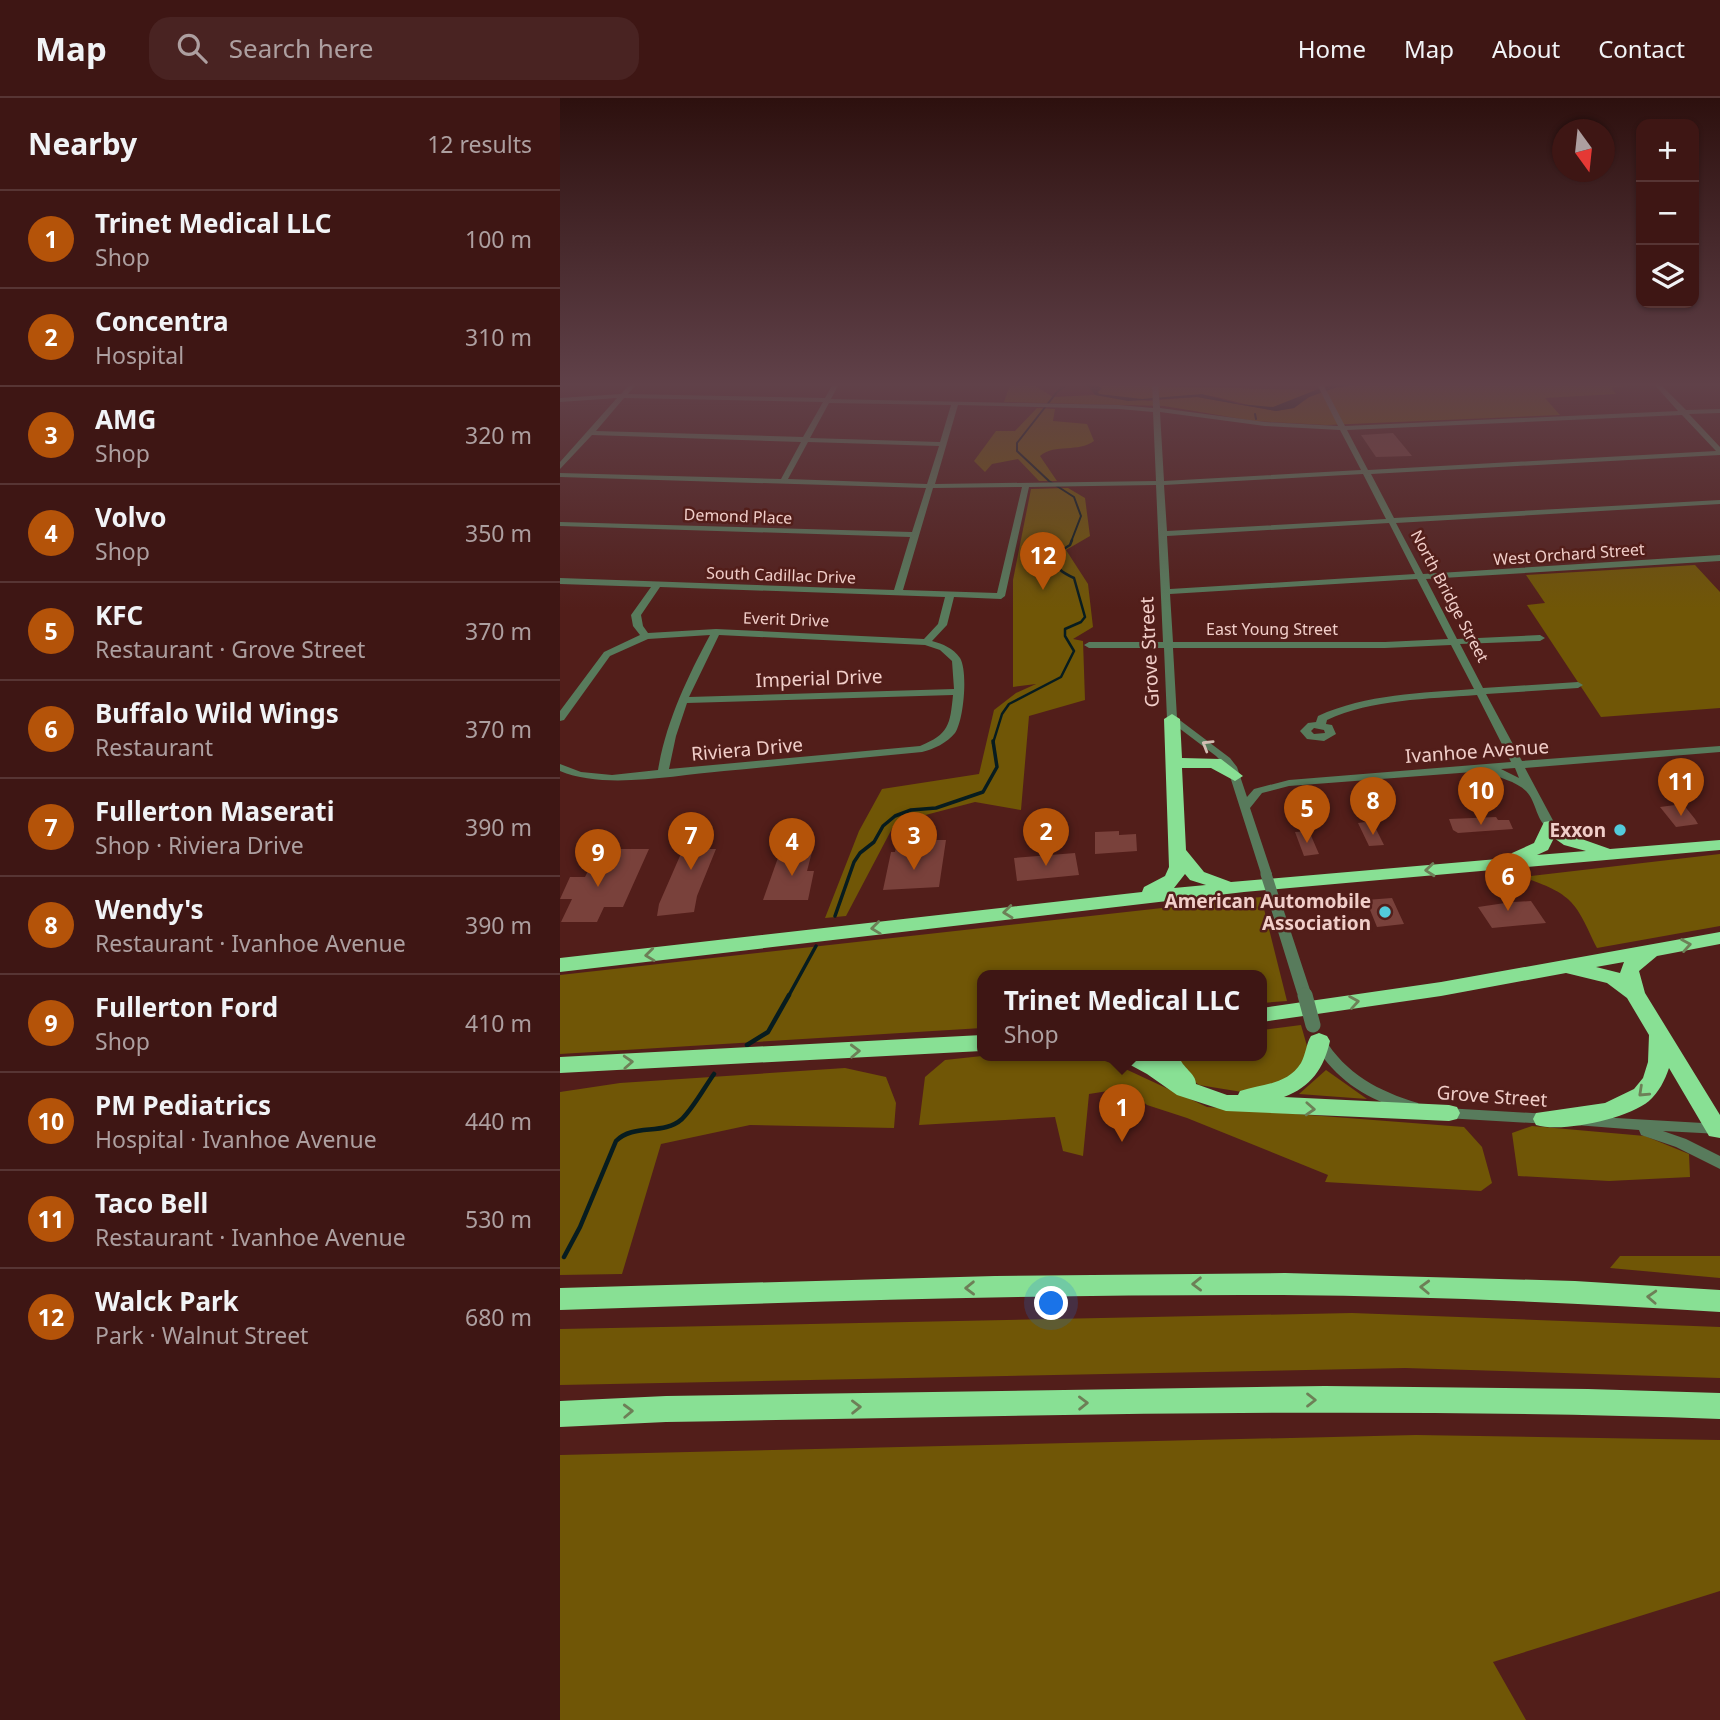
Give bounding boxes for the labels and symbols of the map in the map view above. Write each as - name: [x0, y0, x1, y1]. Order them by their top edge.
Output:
- north arrow: [1552, 119, 1615, 182]
- street label: Demond Place: [683, 503, 793, 529]
- street label: North Bridge Street: [1406, 526, 1494, 666]
- pin: 12: [1020, 532, 1066, 590]
- street label: West Orchard Street: [1493, 538, 1646, 570]
- street label: South Cadillac Drive: [706, 561, 856, 589]
- street label: Grove Street: [1133, 596, 1165, 708]
- street label: Everit Drive: [742, 607, 830, 631]
- street label: East Young Street: [1206, 618, 1338, 640]
- street label: Imperial Drive: [755, 663, 883, 693]
- street label: Riviera Drive: [690, 731, 804, 767]
- street label: Ivanhoe Avenue: [1404, 733, 1550, 769]
- one-way arrow: [1201, 740, 1214, 753]
- pin: 11: [1658, 758, 1704, 816]
- pin: 10: [1458, 767, 1504, 825]
- pin: 8: [1350, 777, 1396, 835]
- pin: 5: [1284, 785, 1330, 843]
- pin: 2: [1023, 808, 1069, 866]
- pin: 7: [668, 812, 714, 870]
- pin: 3: [891, 812, 937, 870]
- place label: Exxon: [1550, 817, 1606, 843]
- pin: 4: [769, 818, 815, 876]
- marker: Exxon: [1612, 822, 1628, 838]
- pin: 9: [575, 829, 621, 887]
- pin: 6: [1485, 853, 1531, 911]
- one-way arrow: [1424, 862, 1435, 877]
- place label: American Automobile Association: [1165, 888, 1371, 936]
- one-way arrow: [1003, 904, 1014, 919]
- marker: American Automobile Association: [1377, 904, 1393, 920]
- one-way arrow: [871, 920, 882, 935]
- one-way arrow: [1680, 938, 1692, 953]
- one-way arrow: [645, 947, 656, 962]
- one-way arrow: [1348, 995, 1360, 1010]
- one-way arrow: [850, 1044, 861, 1059]
- one-way arrow: [623, 1054, 634, 1069]
- street label: Grove Street: [1436, 1079, 1548, 1113]
- one-way arrow: [1638, 1083, 1651, 1096]
- pin: 1: [1099, 1084, 1145, 1142]
- one-way arrow: [1305, 1101, 1316, 1116]
- one-way arrow: [1191, 1277, 1202, 1292]
- one-way arrow: [1419, 1279, 1430, 1294]
- one-way arrow: [964, 1280, 974, 1296]
- your location: [1034, 1286, 1068, 1320]
- one-way arrow: [1646, 1289, 1657, 1304]
- one-way arrow: [1306, 1392, 1316, 1408]
- one-way arrow: [1078, 1395, 1089, 1411]
- one-way arrow: [850, 1399, 861, 1414]
- one-way arrow: [623, 1403, 634, 1419]

